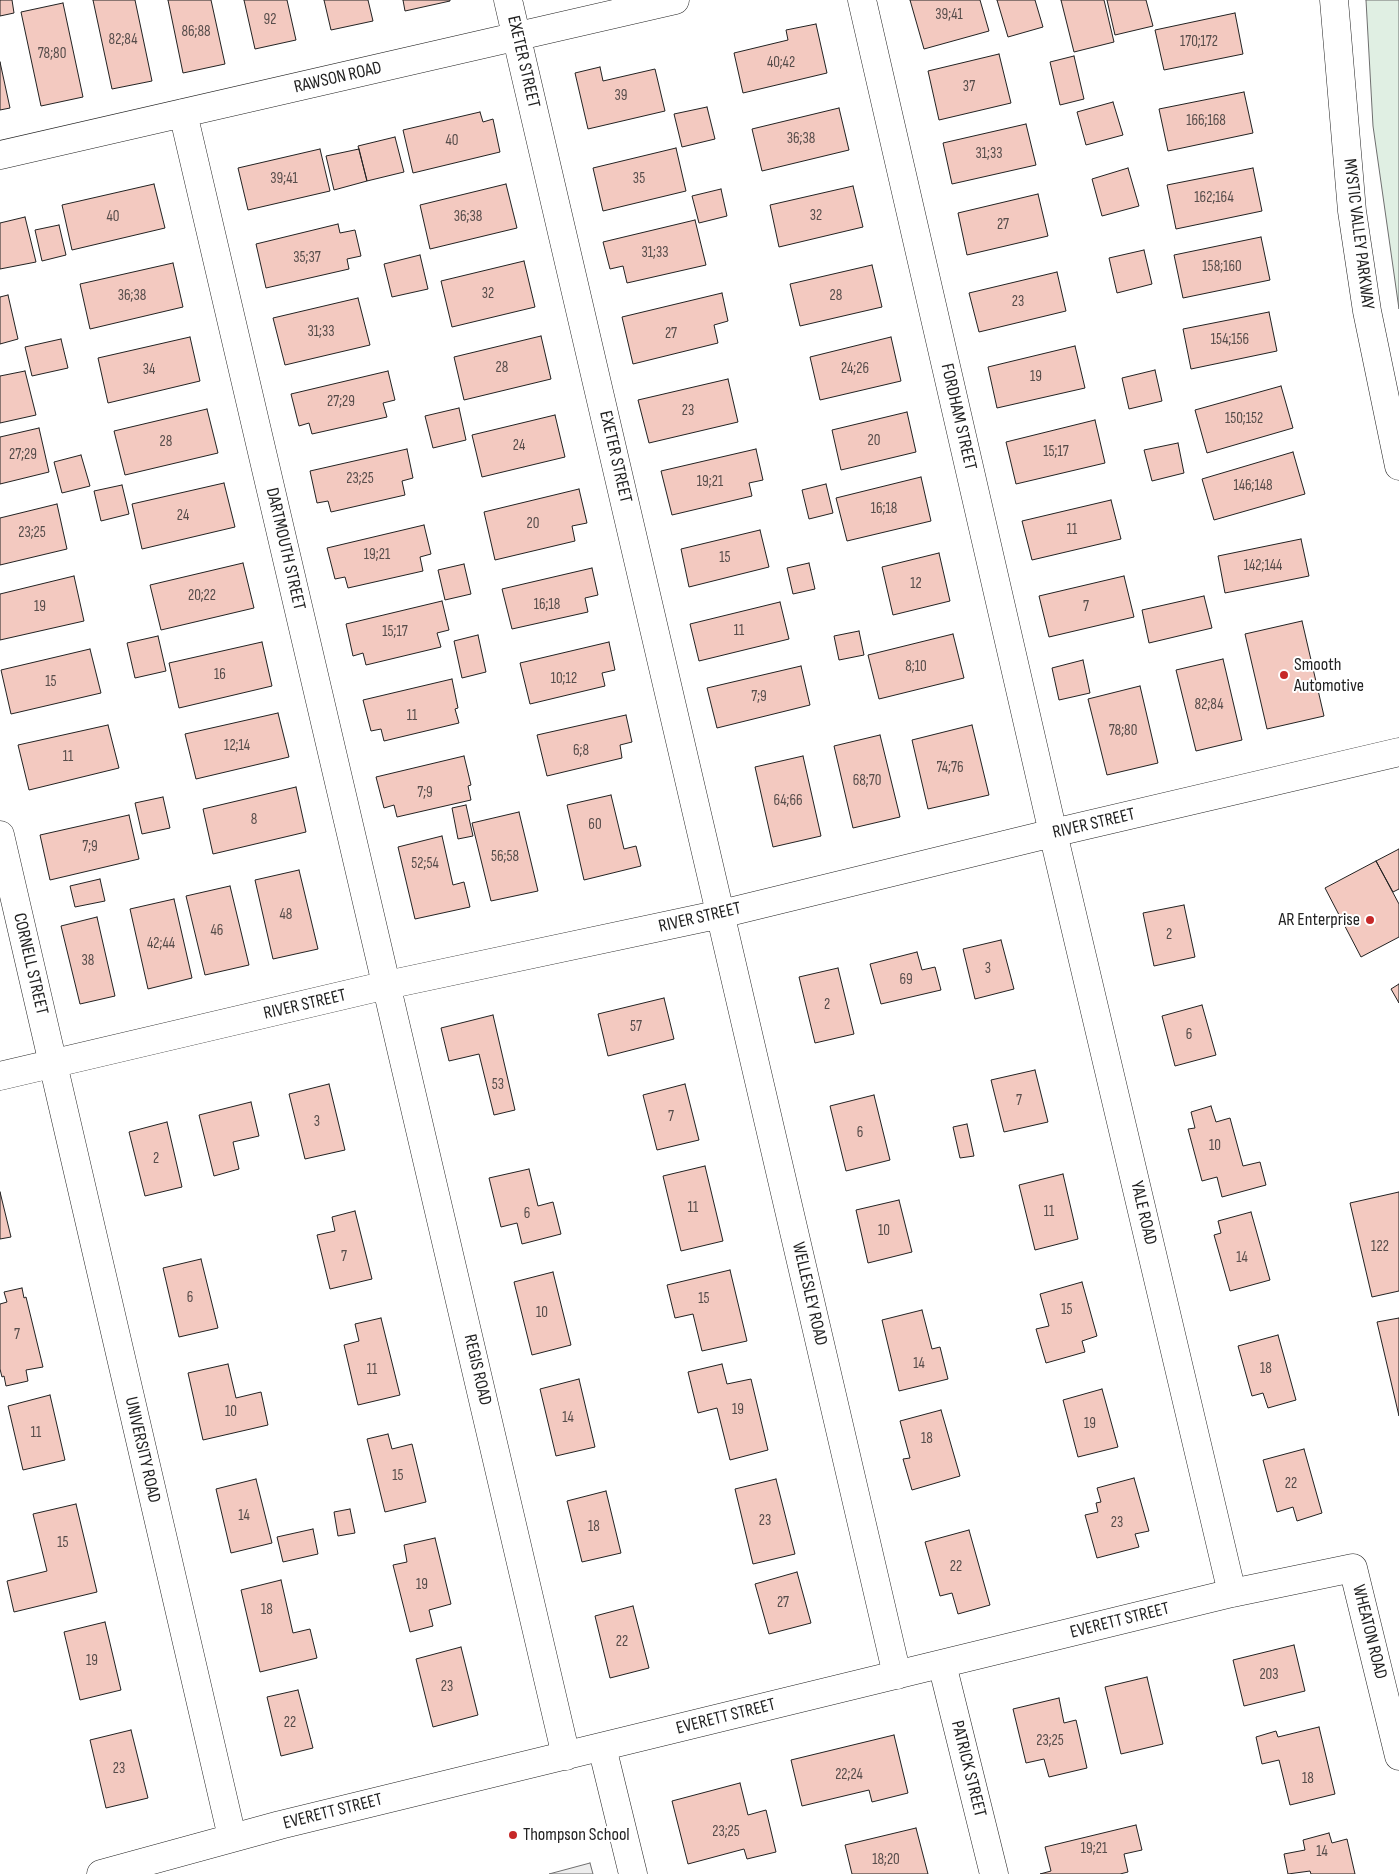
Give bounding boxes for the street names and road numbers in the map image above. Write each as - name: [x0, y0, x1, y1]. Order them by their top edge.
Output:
- street label: EXETER STREET: [502, 14, 544, 110]
- street label: RAWSON ROAD: [292, 57, 384, 99]
- street label: MYSTIC VALLEY PARKWAY: [1338, 157, 1378, 311]
- street label: FORDHAM STREET: [935, 362, 981, 472]
- street label: EXETER STREET: [594, 409, 636, 505]
- street label: DARTMOUTH STREET: [260, 486, 310, 612]
- street label: RIVER STREET: [1051, 804, 1137, 844]
- street label: RIVER STREET: [657, 898, 743, 938]
- street label: CORNELL STREET: [8, 911, 52, 1017]
- street label: RIVER STREET: [262, 985, 348, 1025]
- street label: YALE ROAD: [1125, 1179, 1161, 1247]
- street label: WELLESLEY ROAD: [787, 1240, 831, 1348]
- street label: REGIS ROAD: [458, 1332, 496, 1408]
- street label: UNIVERSITY ROAD: [119, 1395, 165, 1505]
- street label: WHEATON ROAD: [1347, 1583, 1391, 1681]
- street label: EVERETT STREET: [1068, 1598, 1172, 1644]
- street label: EVERETT STREET: [674, 1694, 778, 1740]
- street label: PATRICK STREET: [946, 1719, 990, 1819]
- street label: EVERETT STREET: [281, 1789, 385, 1835]

